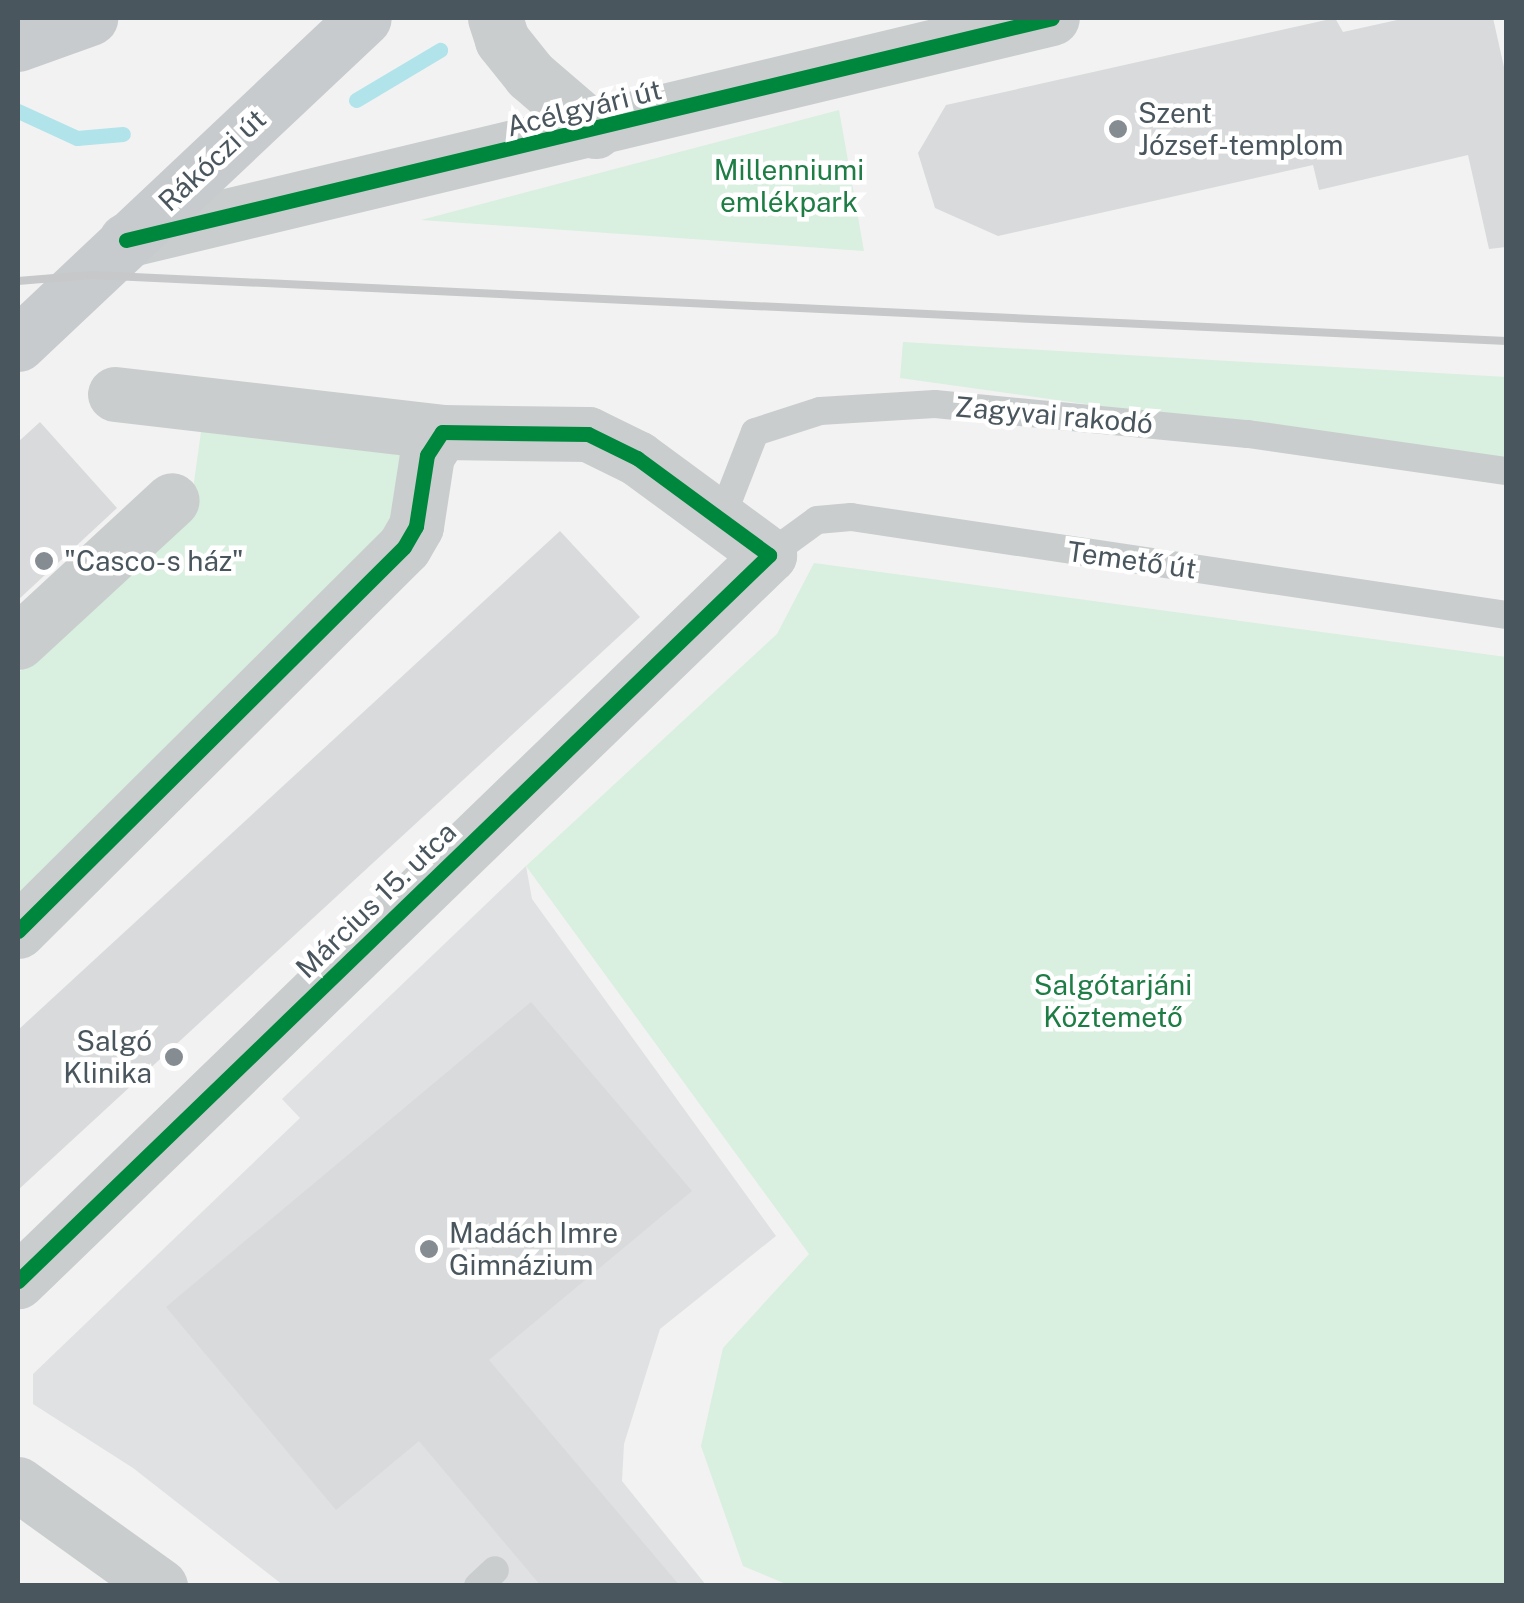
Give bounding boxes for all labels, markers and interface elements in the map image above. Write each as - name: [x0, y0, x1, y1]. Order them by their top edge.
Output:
- street label: Acélgyári út: [503, 73, 665, 143]
- place label: Szent József-templom: [1138, 96, 1343, 162]
- street label: Rákóczi út: [151, 102, 273, 218]
- marker: Szent József-templom: [1107, 118, 1129, 140]
- park label: Millenniumi emlékpark: [714, 153, 864, 219]
- street label: Zagyvai rakodó: [954, 390, 1154, 440]
- street label: Temető út: [1065, 534, 1199, 586]
- place label: "Casco-s ház": [64, 544, 244, 578]
- marker: "Casco-s ház": [33, 550, 55, 572]
- street label: Március 15. utca: [289, 815, 463, 985]
- park label: Salgótarjáni Köztemető: [1034, 968, 1192, 1034]
- place label: Salgó Klinika: [63, 1024, 152, 1090]
- marker: Salgó Klinika: [161, 1044, 187, 1070]
- place label: Madách Imre Gimnázium: [449, 1216, 618, 1282]
- marker: Madách Imre Gimnázium: [418, 1238, 440, 1260]

